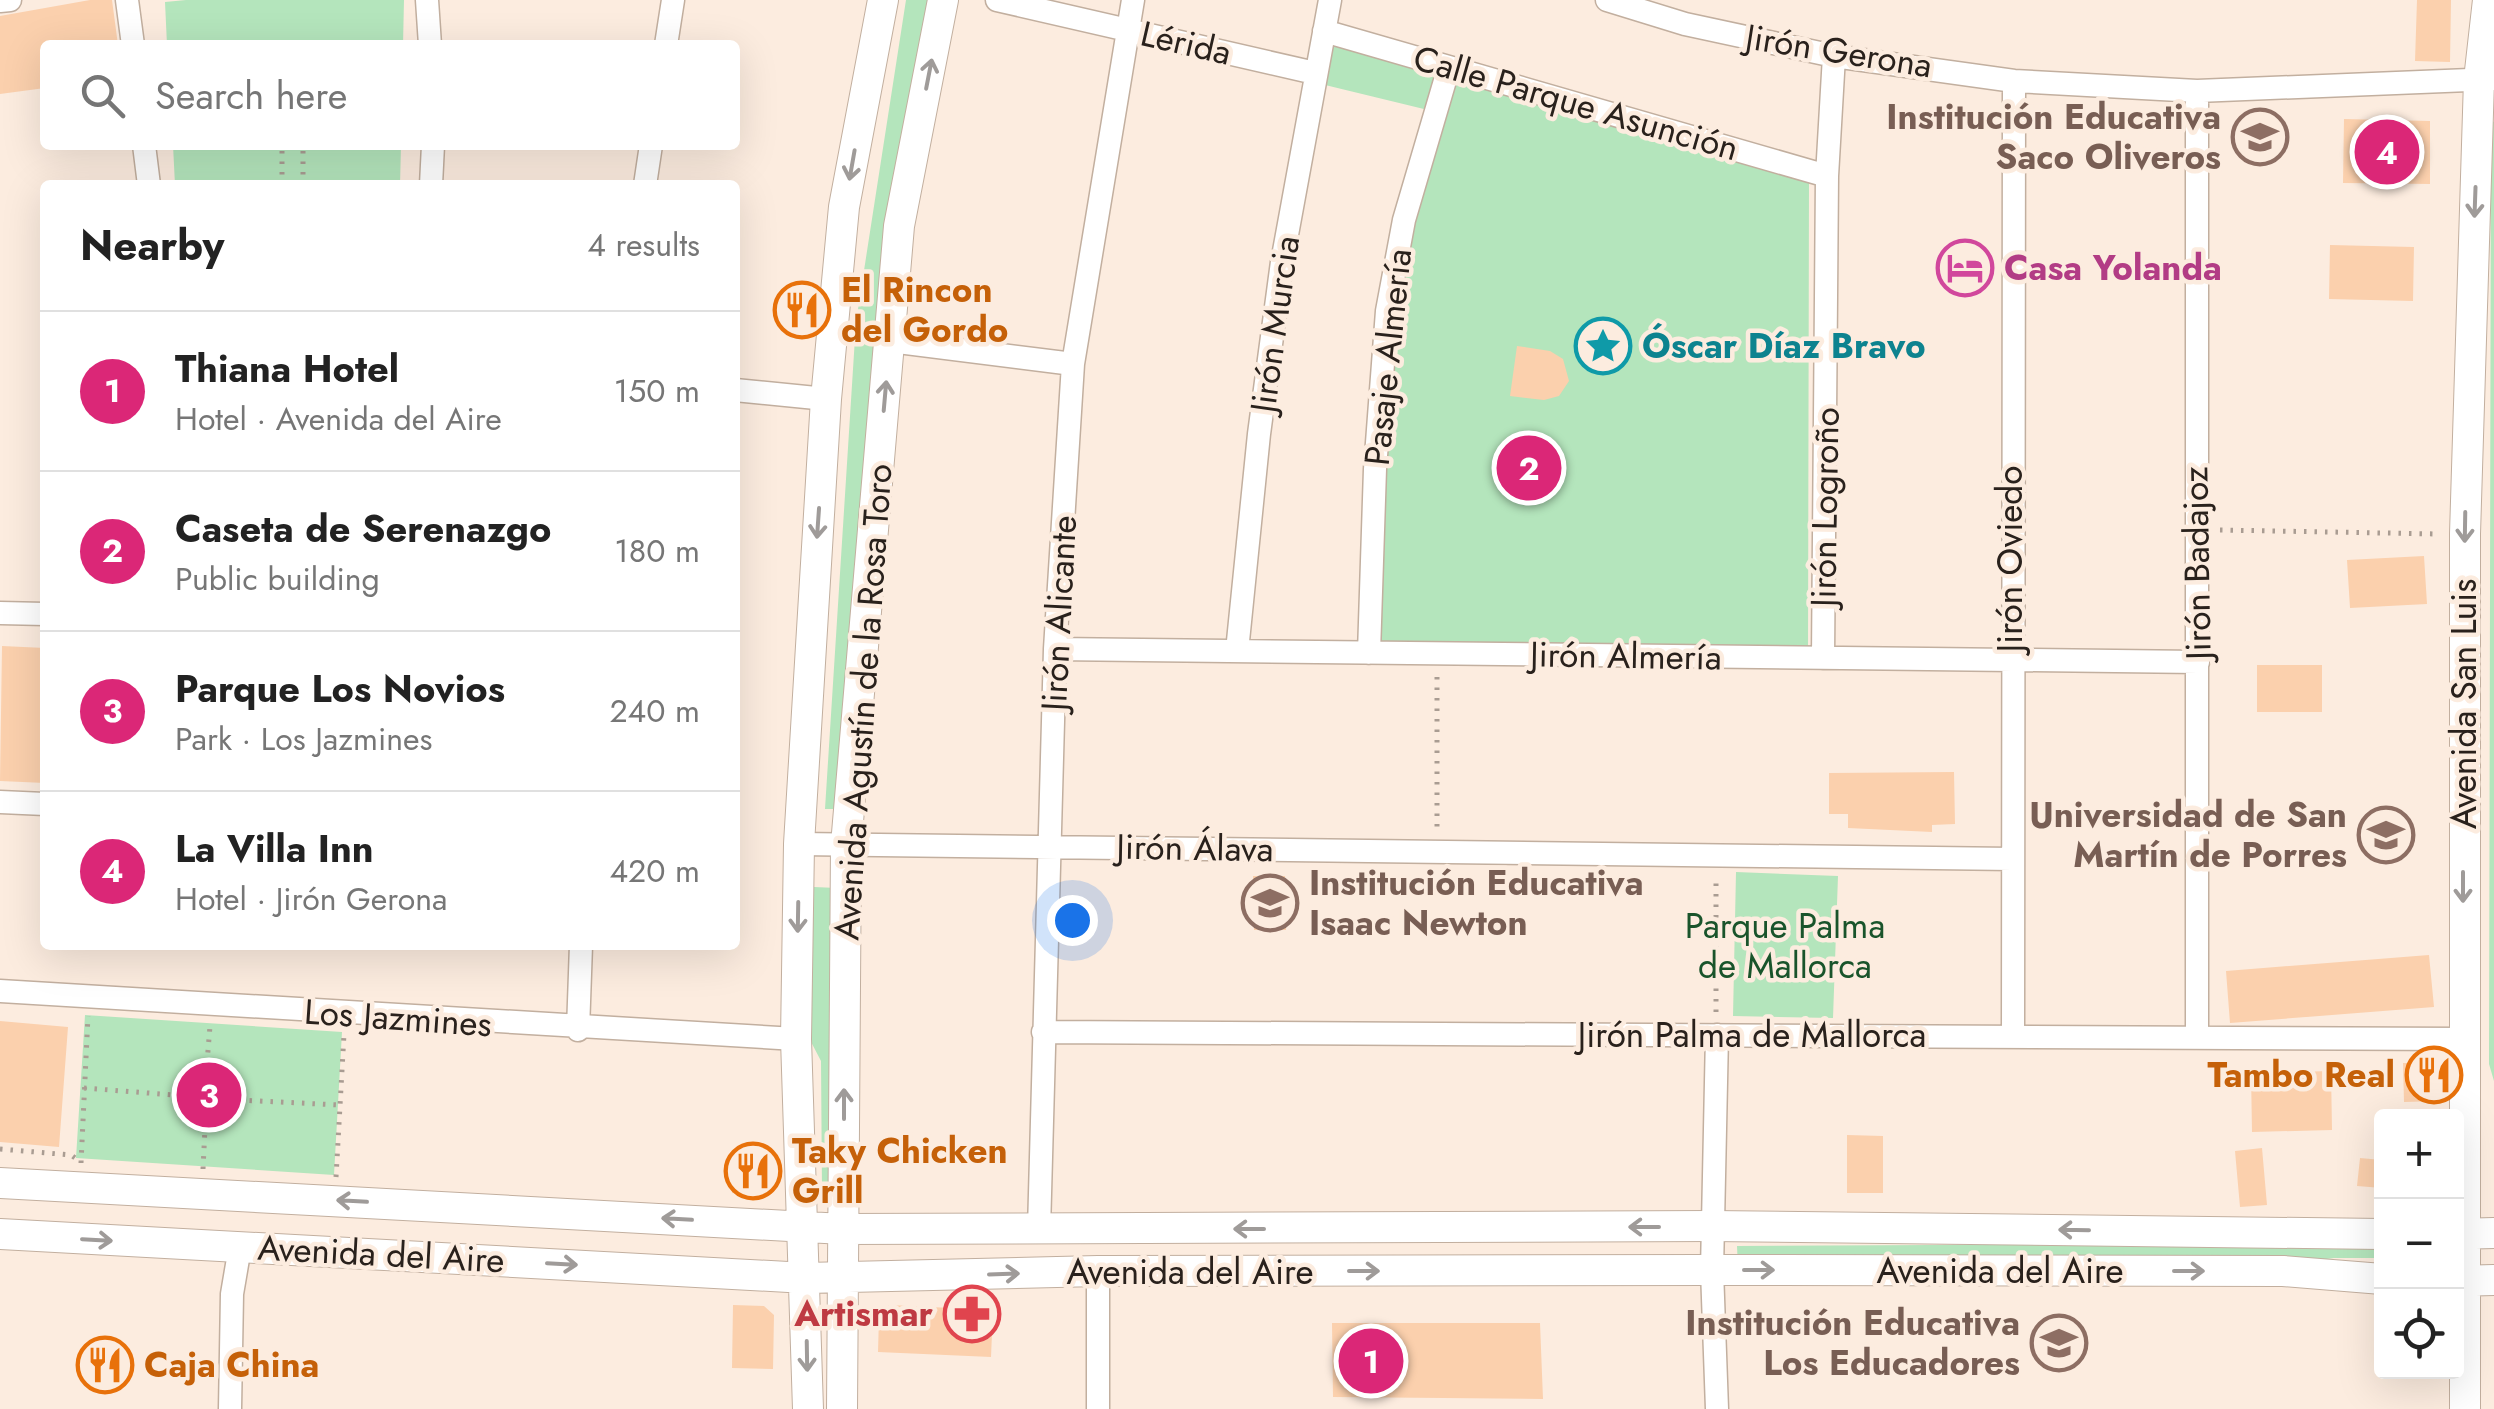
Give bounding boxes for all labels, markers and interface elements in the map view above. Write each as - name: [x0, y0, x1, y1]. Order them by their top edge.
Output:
- street label: Lérida: [1136, 8, 1236, 78]
- street label: Jirón Gerona: [1738, 11, 1936, 90]
- street label: Calle Parque Asunción: [1408, 33, 1744, 173]
- search box: [40, 40, 740, 150]
- one-way arrow: [920, 58, 939, 91]
- icon: search: [75, 68, 130, 123]
- text: Search here: [155, 68, 347, 123]
- place label: Institución Educativa Saco Oliveros: [1886, 92, 2221, 182]
- school or university icon: Institución Educativa Saco Oliveros: [2230, 107, 2290, 167]
- pin: 4: [2354, 114, 2420, 190]
- one-way arrow: [842, 148, 861, 180]
- one-way arrow: [2466, 185, 2485, 217]
- text: Nearby: [80, 215, 224, 276]
- text: 4 results: [587, 222, 700, 268]
- street label: Jirón Murcia: [1237, 232, 1312, 419]
- hotel icon: Casa Yolanda: [1935, 238, 1995, 298]
- place label: Casa Yolanda: [2004, 243, 2222, 293]
- street label: Pasaje Almería: [1352, 246, 1424, 468]
- place label: El Rincon del Gordo: [841, 265, 1008, 355]
- restaurant icon: El Rincon del Gordo: [772, 280, 832, 340]
- place icon: Óscar Díaz Bravo: [1573, 316, 1633, 376]
- place label: Óscar Díaz Bravo: [1642, 321, 1926, 371]
- text: Thiana Hotel: [175, 341, 399, 396]
- text: 1: [104, 368, 121, 414]
- text: 150 m: [614, 368, 700, 414]
- one-way arrow: [876, 380, 895, 412]
- text: Hotel · Avenida del Aire: [175, 396, 502, 442]
- street label: Jirón Logroño: [1798, 407, 1852, 611]
- pin: 2: [1496, 430, 1562, 506]
- street label: Avenida Agustín de la Rosa Toro: [821, 462, 905, 942]
- street label: Jirón Oviedo: [1985, 466, 2035, 656]
- street label: Jirón Badajoz: [2170, 466, 2224, 664]
- text: Caseta de Serenazgo: [175, 501, 551, 556]
- one-way arrow: [808, 506, 827, 538]
- one-way arrow: [2456, 510, 2474, 542]
- street label: Jirón Alicante: [1029, 514, 1089, 716]
- text: 2: [102, 528, 123, 574]
- text: 180 m: [614, 528, 700, 574]
- text: Public building: [175, 556, 380, 602]
- street label: Avenida San Luis: [2439, 579, 2489, 829]
- street label: Jirón Almería: [1526, 629, 1722, 683]
- text: Parque Los Novios: [175, 661, 505, 716]
- text: 3: [103, 688, 122, 734]
- text: 240 m: [609, 688, 700, 734]
- text: Park · Los Jazmines: [175, 716, 432, 762]
- place label: Universidad de San Martín de Porres: [2029, 790, 2347, 880]
- school or university icon: Universidad de San Martín de Porres: [2356, 805, 2416, 865]
- text: La Villa Inn: [175, 821, 374, 876]
- street label: Jirón Álava: [1112, 822, 1274, 874]
- text: 4: [101, 848, 124, 894]
- text: 420 m: [609, 848, 700, 894]
- place label: Institución Educativa Isaac Newton: [1309, 858, 1644, 948]
- one-way arrow: [2453, 870, 2472, 902]
- school or university icon: Institución Educativa Isaac Newton: [1240, 873, 1300, 933]
- text: Hotel · Jirón Gerona: [175, 876, 447, 922]
- your location: [1047, 895, 1098, 946]
- one-way arrow: [789, 901, 808, 933]
- park label: Parque Palma de Mallorca: [1685, 901, 1885, 991]
- street label: Los Jazmines: [303, 987, 493, 1049]
- street label: Jirón Palma de Mallorca: [1574, 1010, 1926, 1060]
- restaurant icon: Tambo Real: [2404, 1045, 2464, 1105]
- place label: Tambo Real: [2208, 1050, 2395, 1100]
- pin: 3: [176, 1058, 242, 1132]
- one-way arrow: [834, 1089, 854, 1122]
- map controls: [2374, 1109, 2464, 1379]
- button: +: [2374, 1109, 2464, 1199]
- place label: Taky Chicken Grill: [792, 1126, 1008, 1216]
- restaurant icon: Taky Chicken Grill: [723, 1141, 783, 1201]
- one-way arrow: [337, 1191, 369, 1210]
- button: −: [2374, 1199, 2464, 1289]
- one-way arrow: [661, 1209, 693, 1228]
- one-way arrow: [1629, 1218, 1662, 1236]
- one-way arrow: [1234, 1220, 1266, 1238]
- one-way arrow: [2059, 1220, 2092, 1240]
- street label: Avenida del Aire: [256, 1223, 506, 1285]
- one-way arrow: [81, 1231, 113, 1250]
- street label: Avenida del Aire: [1876, 1246, 2124, 1296]
- street label: Avenida del Aire: [1066, 1247, 1314, 1297]
- one-way arrow: [545, 1255, 577, 1274]
- one-way arrow: [1742, 1260, 1775, 1280]
- one-way arrow: [1348, 1262, 1380, 1280]
- one-way arrow: [2172, 1262, 2205, 1280]
- one-way arrow: [988, 1264, 1020, 1283]
- pharmacy icon: Artismar: [942, 1284, 1002, 1344]
- place label: Artismar: [793, 1289, 934, 1339]
- button: locate: [2374, 1289, 2464, 1379]
- place label: Institución Educativa Los Educadores: [1685, 1298, 2020, 1388]
- school or university icon: Institución Educativa Los Educadores: [2029, 1313, 2089, 1373]
- pin: 1: [1338, 1324, 1404, 1398]
- restaurant icon: Caja China: [75, 1335, 135, 1395]
- place label: Caja China: [144, 1340, 319, 1390]
- one-way arrow: [798, 1340, 816, 1372]

